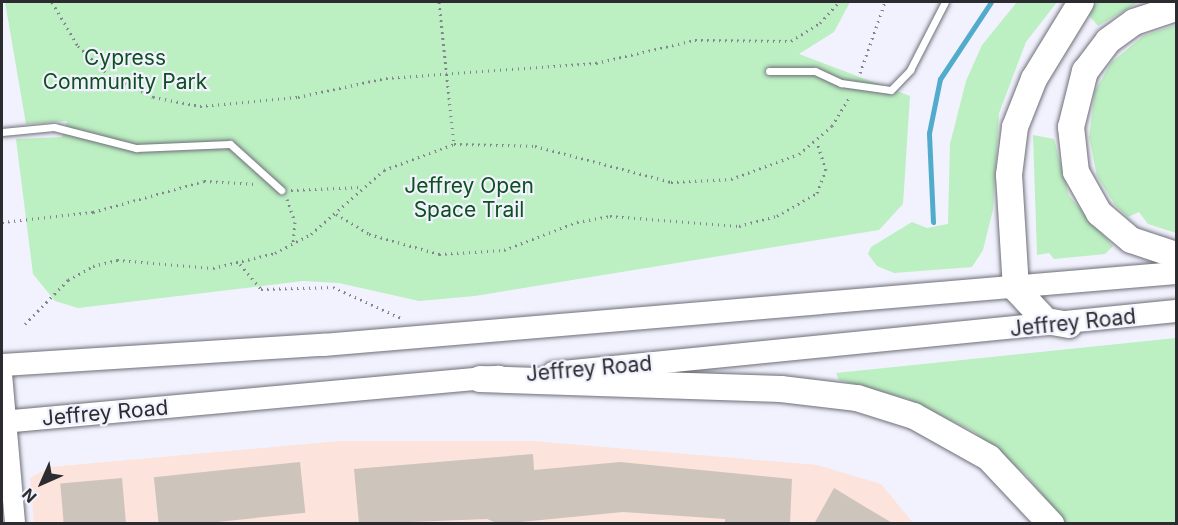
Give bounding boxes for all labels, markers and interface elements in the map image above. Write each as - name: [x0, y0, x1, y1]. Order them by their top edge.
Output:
- park label: Cypress Community Park: [43, 45, 207, 95]
- park label: Jeffrey Open Space Trail: [404, 173, 534, 223]
- street label: Jeffrey Road: [1009, 304, 1137, 342]
- street label: Jeffrey Road: [525, 351, 653, 387]
- street label: Jeffrey Road: [41, 395, 169, 431]
- north arrow: [12, 453, 72, 513]
- text: N: [18, 484, 41, 507]

